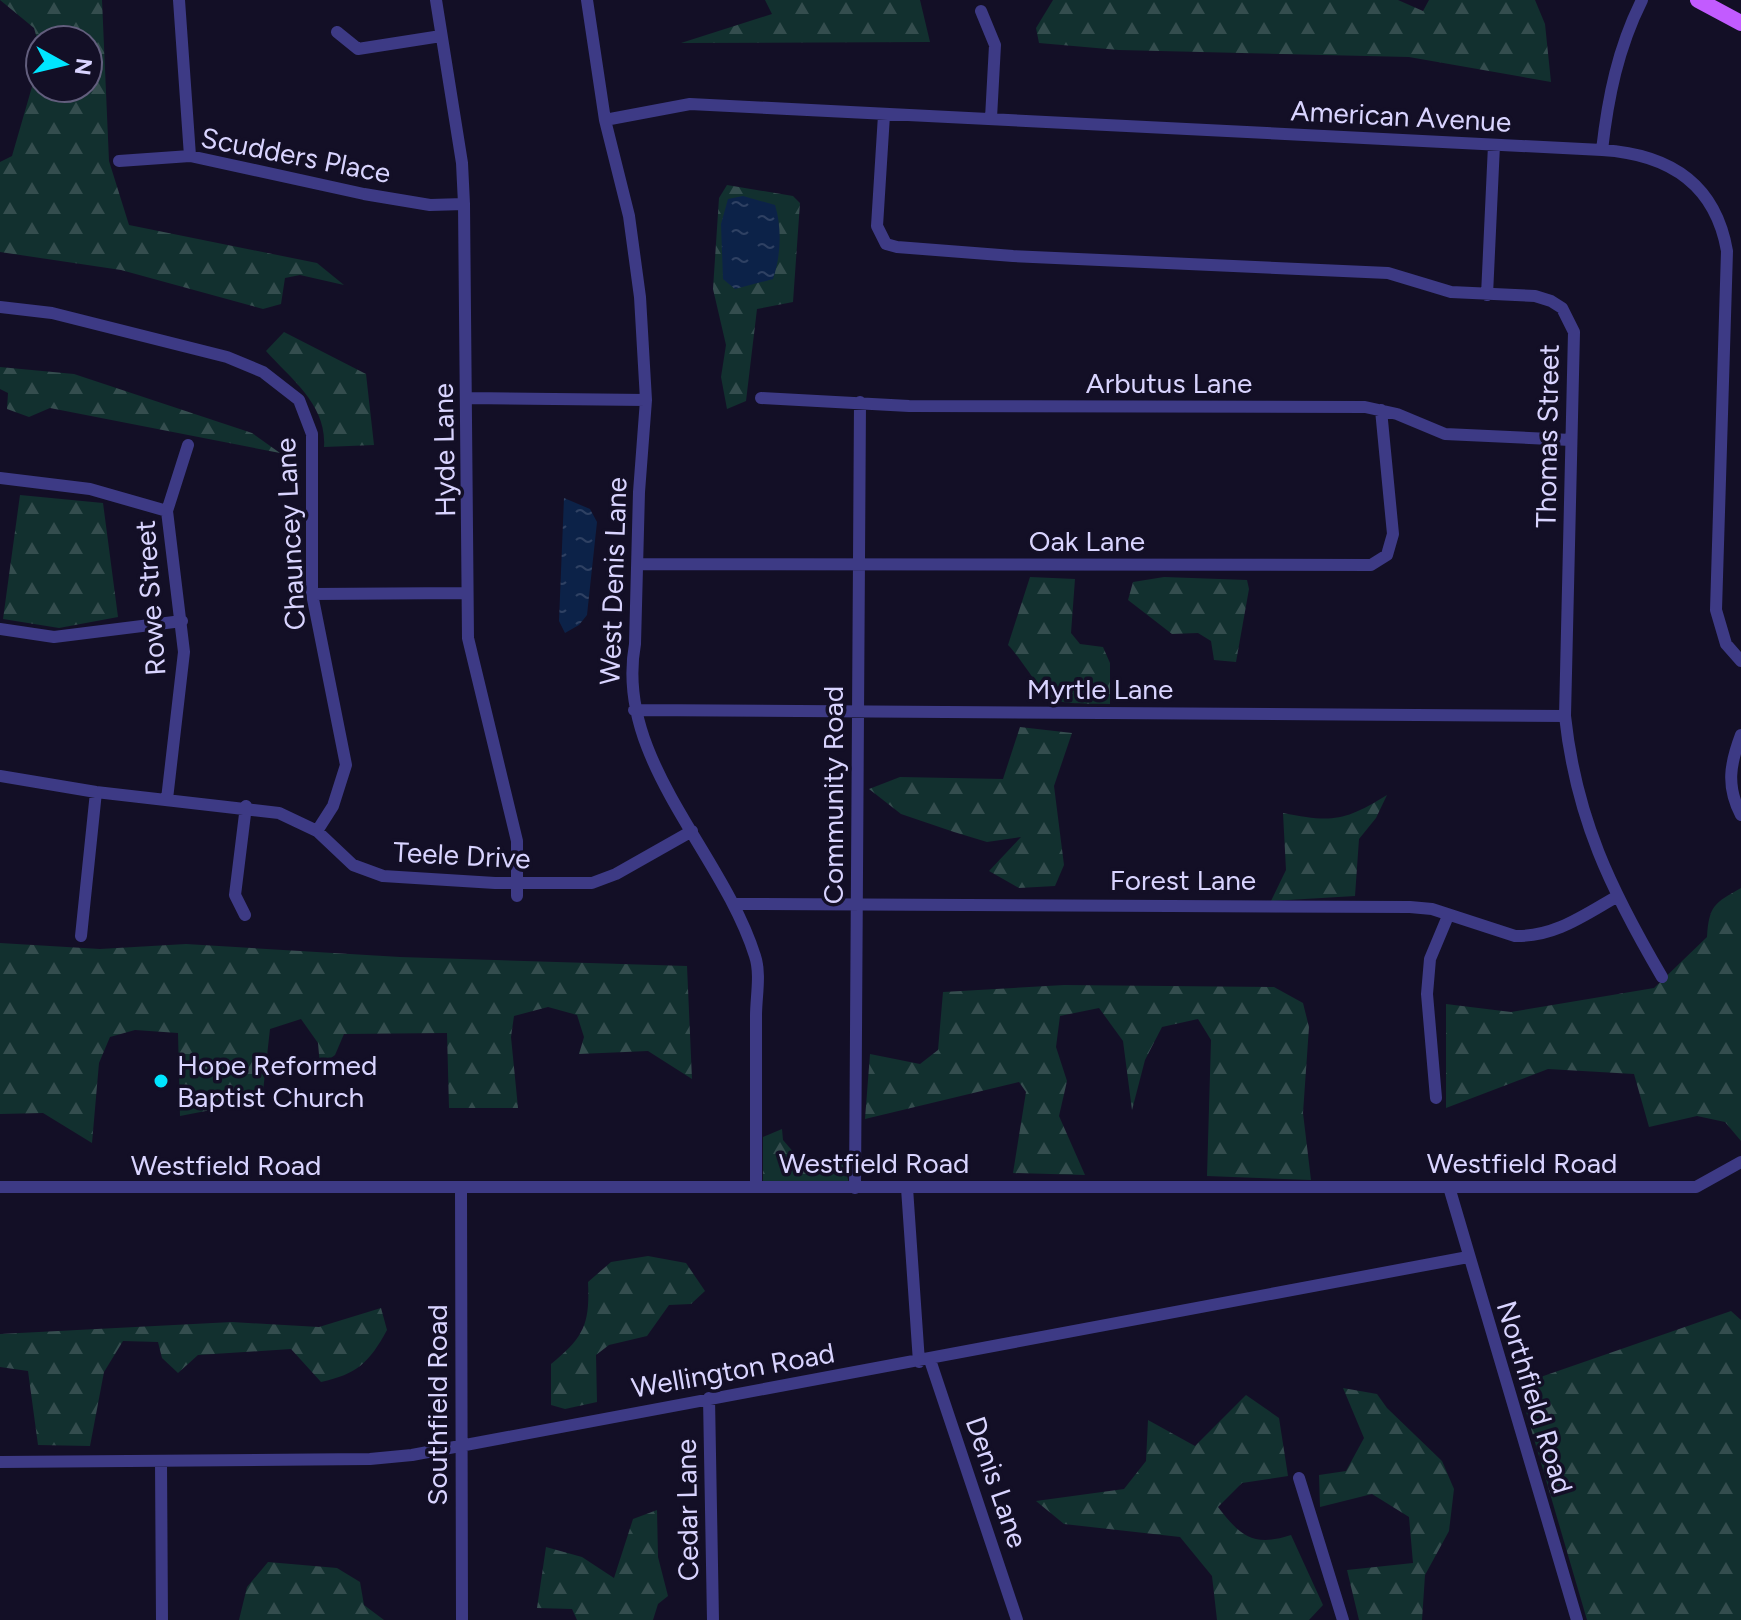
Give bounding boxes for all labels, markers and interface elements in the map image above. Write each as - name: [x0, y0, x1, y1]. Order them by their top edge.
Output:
- north arrow: [24, 24, 104, 104]
- text: N: [69, 56, 98, 77]
- street label: American Avenue: [1290, 93, 1512, 139]
- street label: Scudders Place: [198, 120, 394, 190]
- street label: Thomas Street: [1528, 344, 1566, 528]
- street label: Arbutus Lane: [1086, 366, 1252, 400]
- street label: Hyde Lane: [426, 383, 462, 517]
- street label: Chauncey Lane: [268, 437, 312, 631]
- street label: West Denis Lane: [592, 476, 634, 686]
- street label: Rowe Street: [128, 519, 172, 677]
- street label: Oak Lane: [1029, 524, 1145, 558]
- street label: Myrtle Lane: [1027, 672, 1173, 706]
- street label: Community Road: [816, 686, 850, 904]
- street label: Teele Drive: [392, 834, 532, 876]
- street label: Forest Lane: [1110, 863, 1256, 897]
- place label: Hope Reformed Baptist Church: [177, 1048, 377, 1114]
- marker: Hope Reformed Baptist Church: [152, 1072, 170, 1090]
- street label: Westfield Road: [779, 1146, 969, 1180]
- street label: Westfield Road: [1427, 1146, 1617, 1180]
- street label: Westfield Road: [131, 1148, 321, 1182]
- street label: Northfield Road: [1490, 1297, 1580, 1497]
- street label: Southfield Road: [420, 1304, 454, 1506]
- street label: Wellington Road: [629, 1335, 837, 1405]
- street label: Denis Lane: [959, 1412, 1035, 1552]
- street label: Cedar Lane: [669, 1439, 705, 1581]

